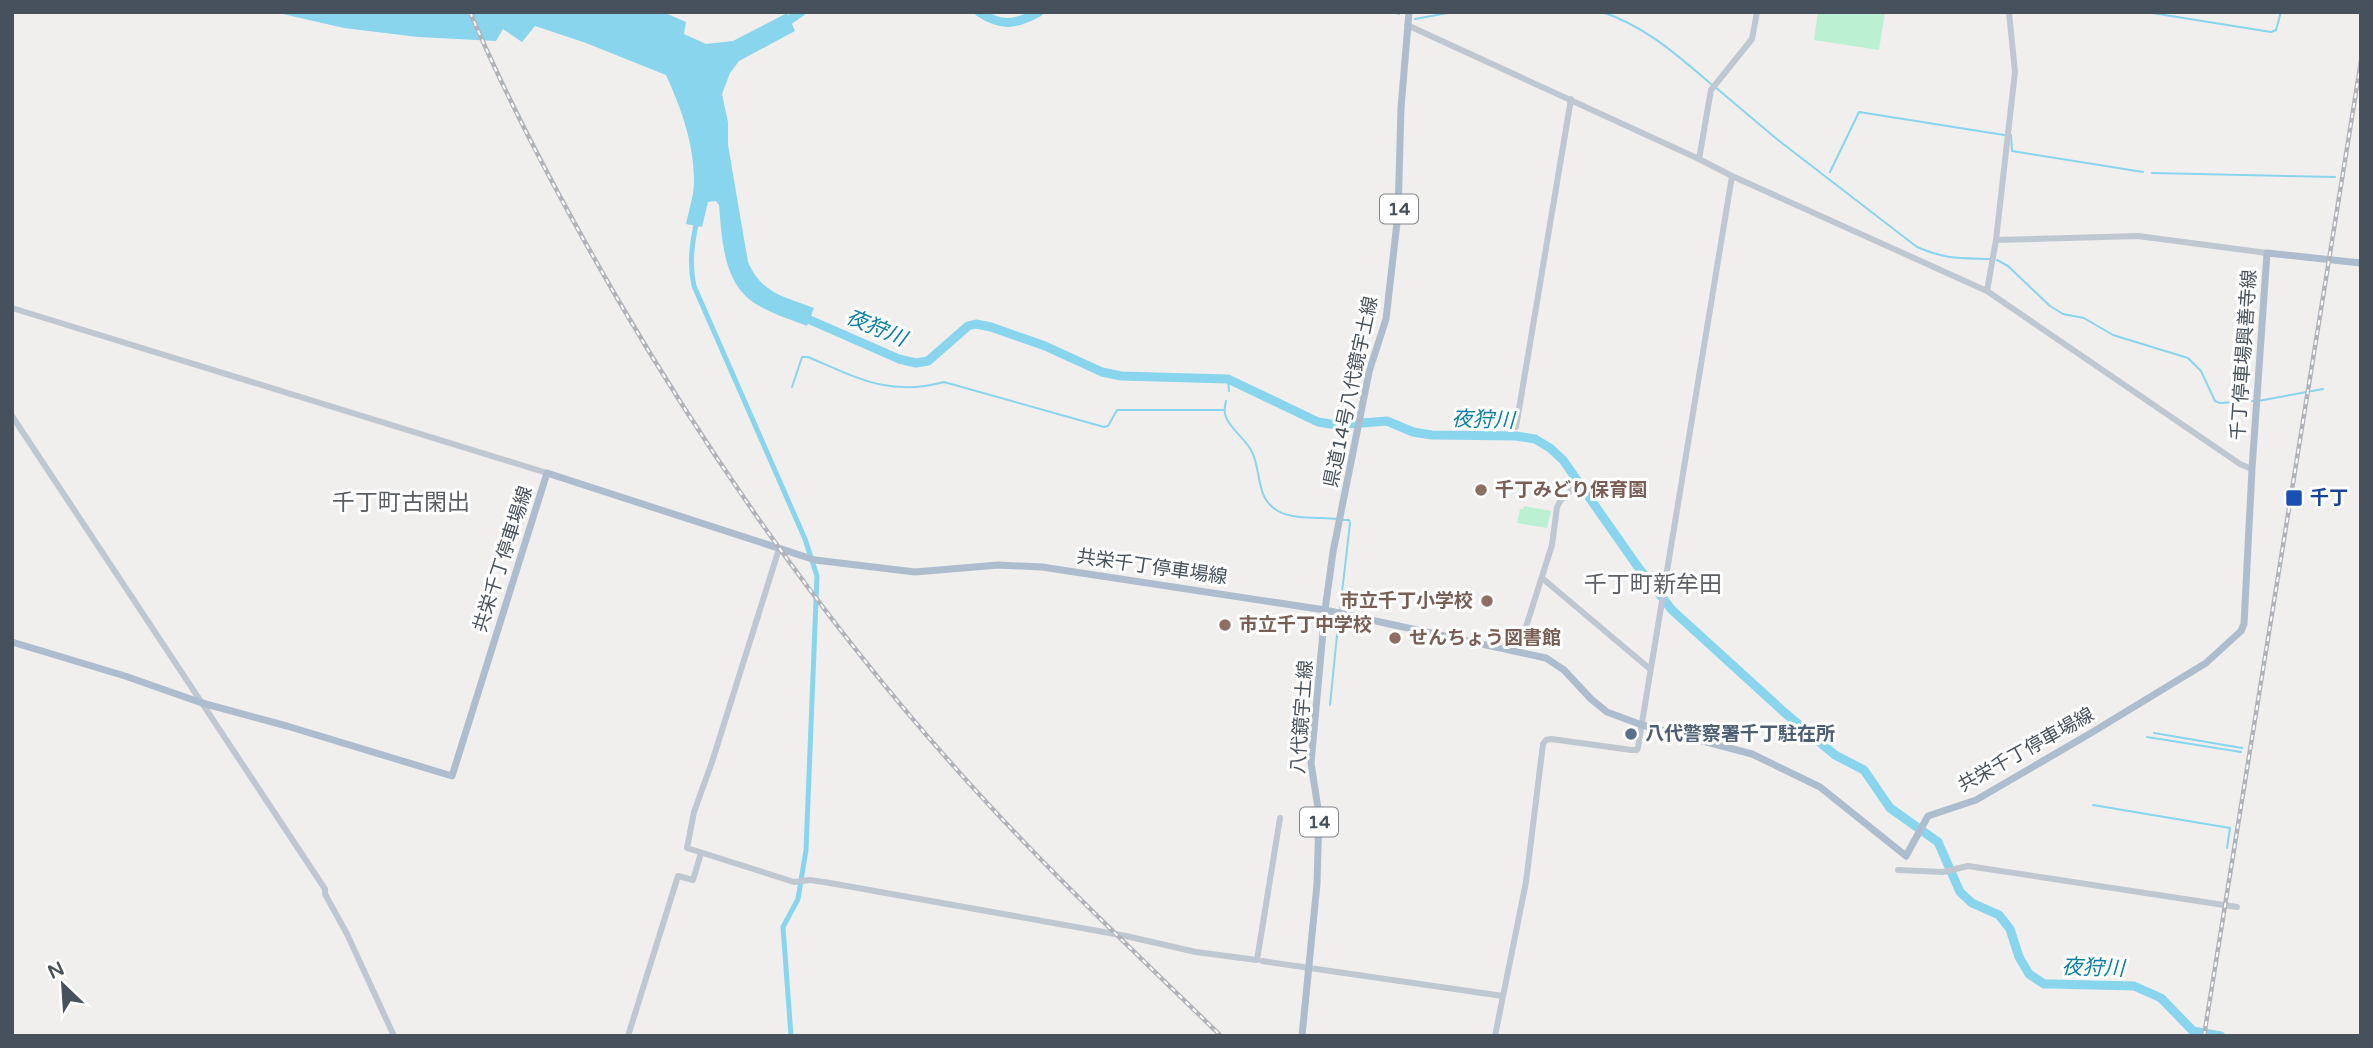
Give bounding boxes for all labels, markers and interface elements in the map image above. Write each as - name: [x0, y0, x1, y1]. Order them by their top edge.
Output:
- road number: 14: [1380, 194, 1418, 224]
- street label: 千丁停車場興善寺線: [2227, 269, 2261, 441]
- street label: 県道14号八代鏡宇土線: [1320, 294, 1382, 490]
- water label: 夜狩川: [842, 304, 912, 353]
- water label: 夜狩川: [1451, 406, 1517, 434]
- place label: 千丁みどり保育園: [1495, 479, 1647, 501]
- marker: 千丁みどり保育園: [1473, 482, 1489, 498]
- street label: 共栄千丁停車場線: [469, 483, 537, 635]
- place label: 千丁: [2310, 487, 2348, 509]
- marker: 千丁: [2284, 488, 2304, 508]
- district label: 千丁町古閑出: [332, 489, 470, 517]
- street label: 共栄千丁停車場線: [1075, 546, 1229, 588]
- district label: 千丁町新牟田: [1584, 571, 1722, 599]
- place label: 市立千丁小学校: [1340, 590, 1473, 612]
- marker: 市立千丁小学校: [1479, 593, 1495, 609]
- place label: 市立千丁中学校: [1239, 614, 1372, 636]
- marker: 市立千丁中学校: [1217, 617, 1233, 633]
- place label: せんちょう図書館: [1409, 627, 1561, 649]
- marker: せんちょう図書館: [1387, 630, 1403, 646]
- street label: 八代鏡宇土線: [1287, 659, 1317, 775]
- street label: 共栄千丁停車場線: [1954, 704, 2098, 796]
- place label: 八代警察署千丁駐在所: [1645, 723, 1835, 745]
- marker: 八代警察署千丁駐在所: [1623, 726, 1639, 742]
- road number: 14: [1300, 808, 1338, 836]
- north arrow: [28, 950, 98, 1020]
- water label: 夜狩川: [2061, 954, 2127, 982]
- text: N: [45, 957, 68, 984]

